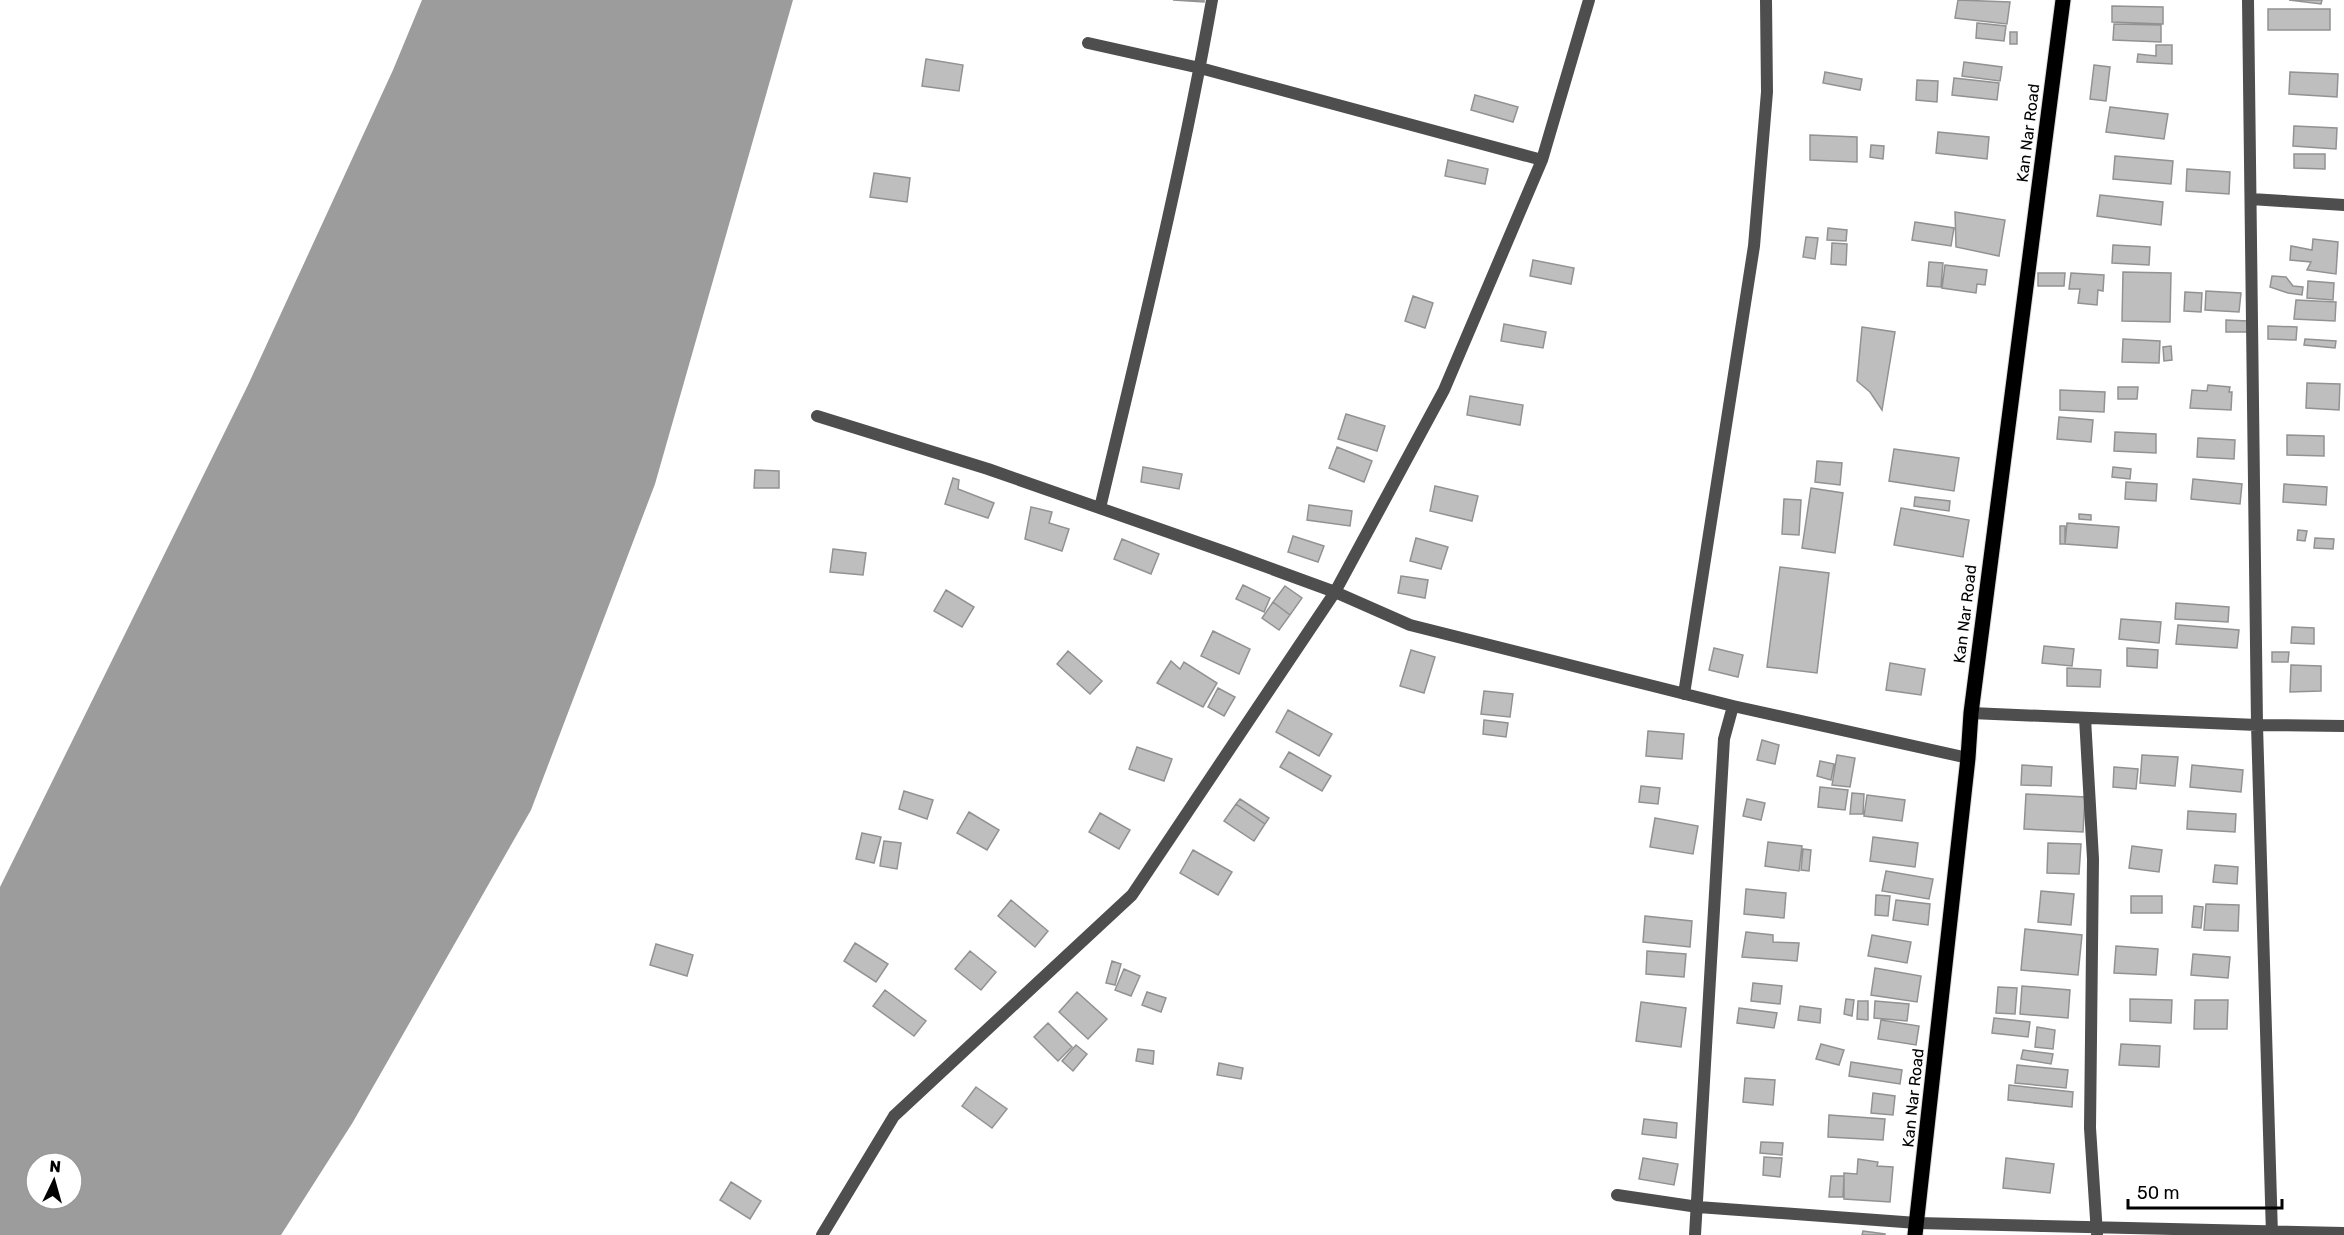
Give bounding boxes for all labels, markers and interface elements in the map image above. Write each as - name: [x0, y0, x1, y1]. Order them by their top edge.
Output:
- street label: Kan Nar Road: [2013, 82, 2043, 184]
- street label: Kan Nar Road: [1950, 563, 1980, 665]
- street label: Kan Nar Road: [1898, 1048, 1928, 1148]
- north arrow: [24, 1151, 84, 1211]
- text: N: [49, 1157, 62, 1177]
- scale bar: [2128, 1172, 2282, 1210]
- text: 50 m: [2137, 1182, 2180, 1204]

